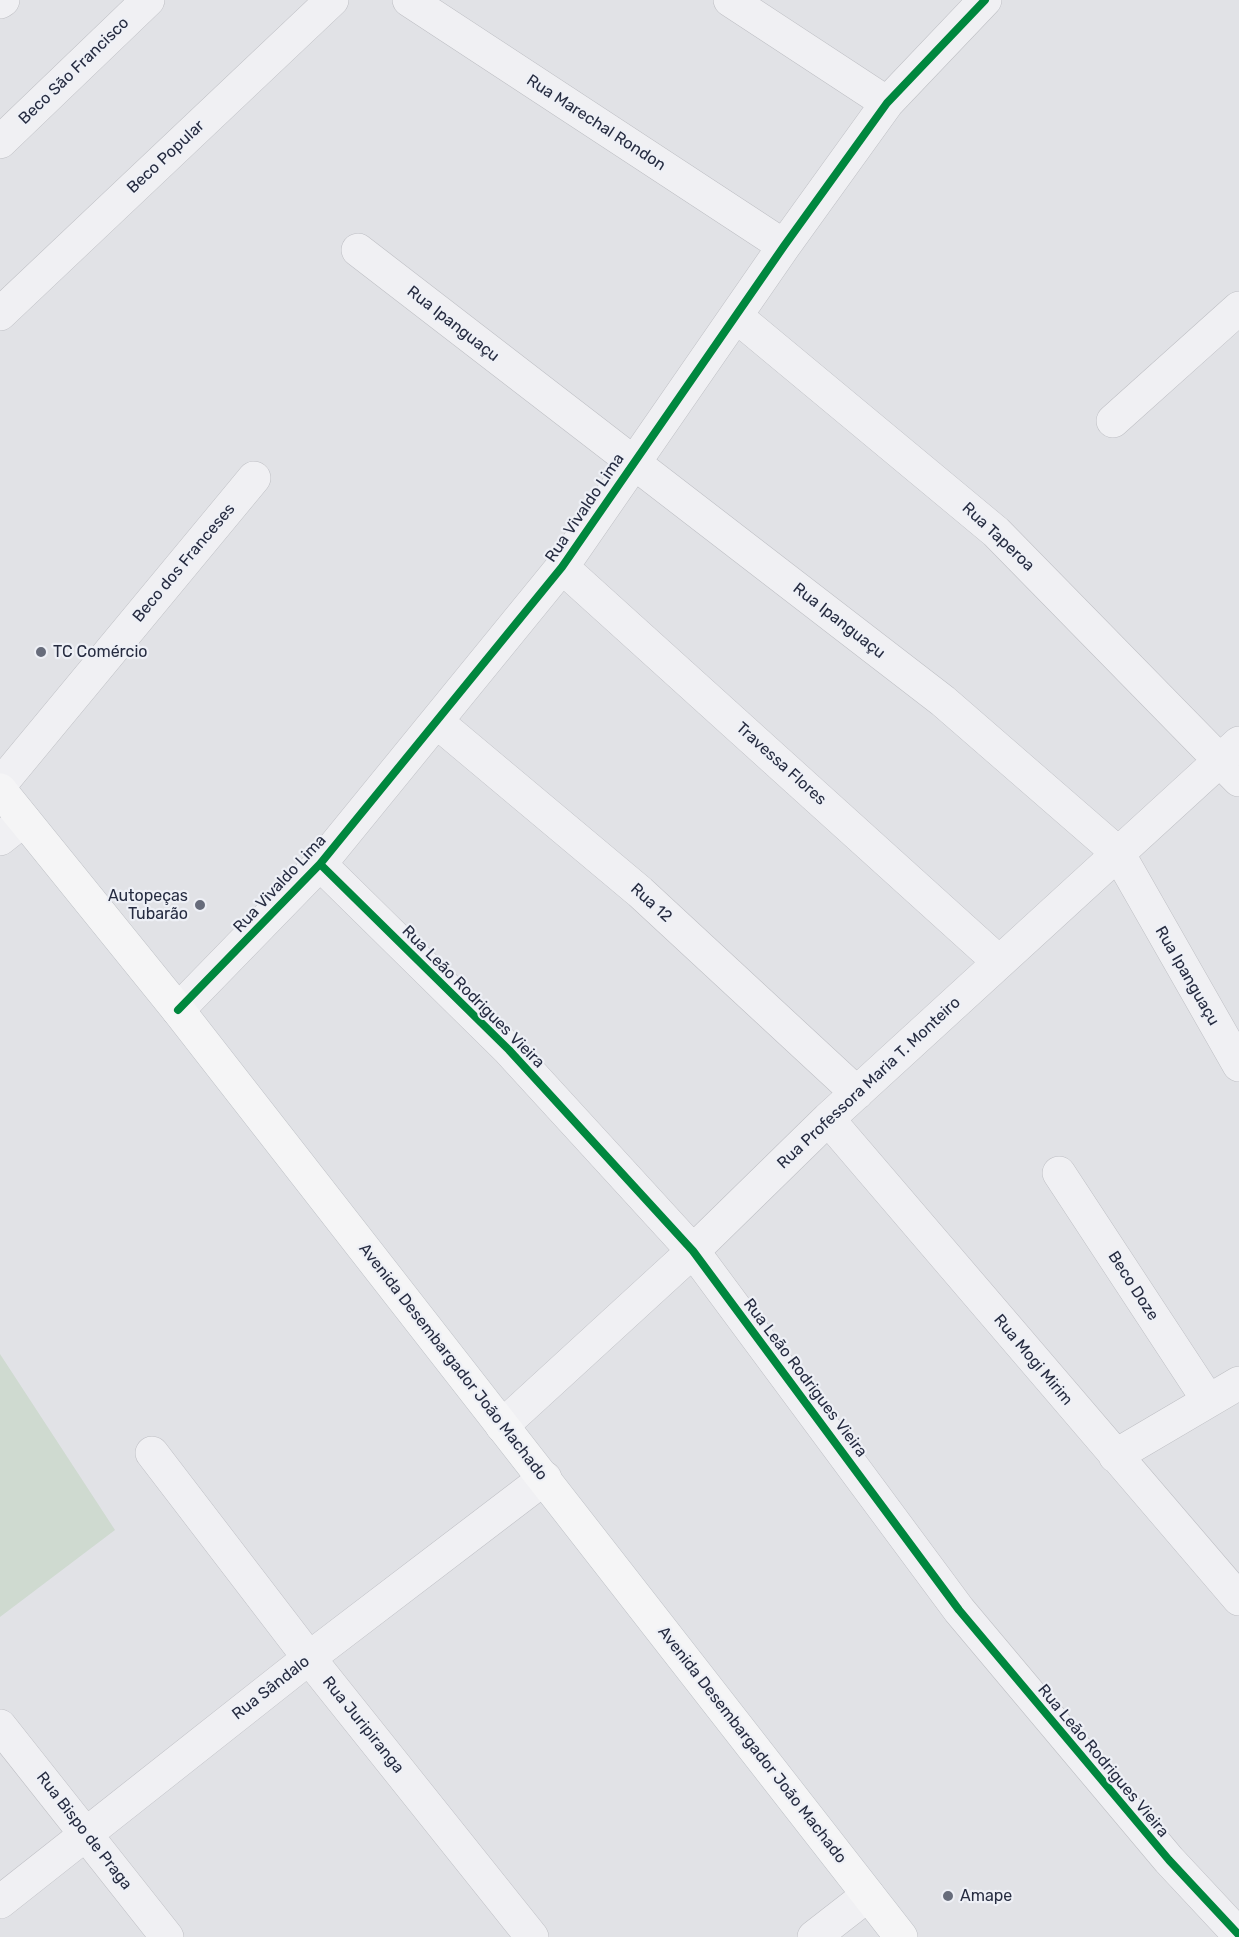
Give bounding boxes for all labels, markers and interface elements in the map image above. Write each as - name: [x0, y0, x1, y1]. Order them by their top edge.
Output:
- street label: Beco São Francisco: [15, 13, 133, 129]
- street label: Rua Marechal Rondon: [523, 71, 669, 175]
- street label: Beco Popular: [123, 116, 209, 198]
- street label: Rua Ipanguaçu: [403, 282, 503, 366]
- street label: Rua Vivaldo Lima: [542, 450, 628, 566]
- street label: Rua Taperoa: [958, 499, 1038, 575]
- street label: Beco dos Franceses: [129, 500, 239, 626]
- street label: Rua Ipanguaçu: [789, 579, 889, 663]
- place label: TC Comércio: [53, 642, 147, 662]
- marker: TC Comércio: [34, 645, 48, 659]
- street label: Travessa Flores: [732, 719, 830, 809]
- street label: Rua Vivaldo Lima: [230, 831, 330, 937]
- street label: Rua 12: [626, 879, 676, 927]
- place label: Autopeças Tubarão: [108, 886, 188, 924]
- marker: Autopeças Tubarão: [193, 898, 207, 912]
- street label: Rua Leão Rodrigues Vieira: [398, 922, 548, 1072]
- street label: Rua Ipanguaçu: [1151, 923, 1223, 1029]
- street label: Rua Professora Maria T. Monteiro: [773, 993, 965, 1173]
- street label: Avenida Desembargador João Machado: [355, 1240, 551, 1484]
- street label: Beco Doze: [1104, 1248, 1162, 1324]
- street label: Rua Leão Rodrigues Vieira: [739, 1295, 871, 1461]
- street label: Rua Mogi Mirim: [989, 1311, 1077, 1409]
- street label: Avenida Desembargador João Machado: [654, 1623, 850, 1867]
- street label: Rua Sândalo: [229, 1652, 313, 1724]
- street label: Rua Juripiranga: [318, 1673, 408, 1777]
- street label: Rua Leão Rodrigues Vieira: [1033, 1681, 1173, 1841]
- street label: Rua Bispo de Praga: [32, 1768, 136, 1894]
- place label: Amape: [960, 1886, 1012, 1906]
- marker: Amape: [941, 1889, 955, 1903]

